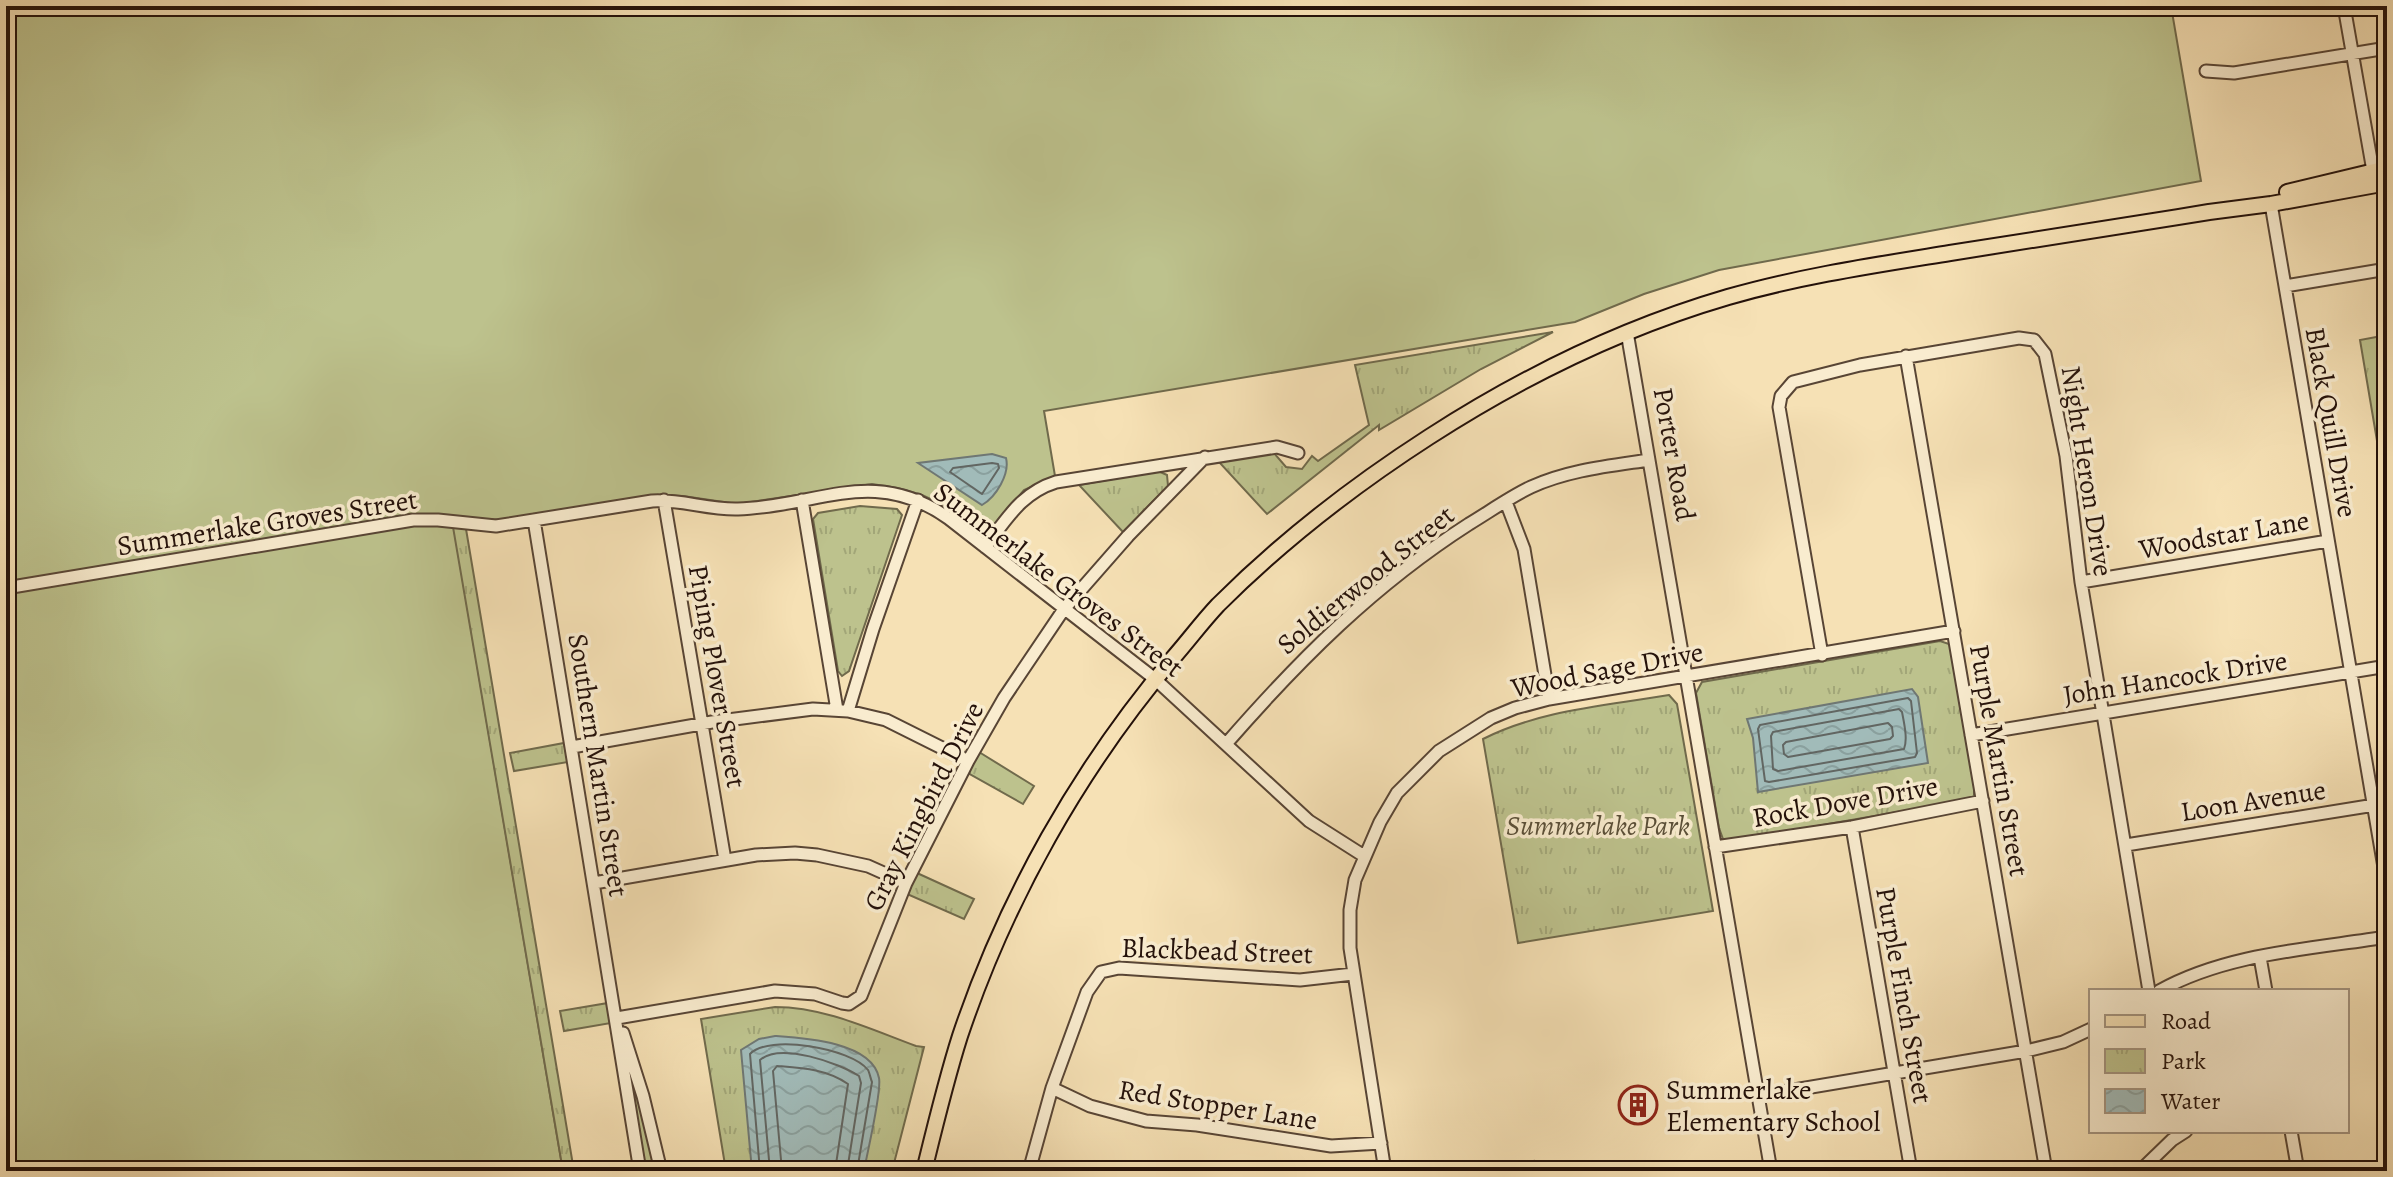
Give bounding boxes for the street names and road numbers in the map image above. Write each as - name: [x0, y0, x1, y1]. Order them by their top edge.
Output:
- street label: Black Quill Drive: [2296, 324, 2366, 520]
- street label: Night Heron Drive: [2052, 363, 2122, 579]
- street label: Porter Road: [1644, 384, 1705, 525]
- street label: Summerlake Groves Street: [926, 473, 1191, 686]
- street label: Summerlake Groves Street: [114, 480, 420, 565]
- street label: Soldierwood Street: [1269, 496, 1462, 663]
- street label: Woodstar Lane: [2135, 501, 2312, 569]
- street label: Piping Plover Street: [679, 562, 755, 791]
- street label: Southern Martin Street: [558, 631, 638, 899]
- street label: Wood Sage Drive: [1507, 633, 1706, 707]
- street label: Purple Martin Street: [1960, 641, 2038, 879]
- street label: John Hancock Drive: [2060, 642, 2290, 714]
- street label: Gray Kingbird Drive: [855, 695, 993, 918]
- street label: Rock Dove Drive: [1749, 767, 1941, 837]
- street label: Loon Avenue: [2178, 771, 2328, 831]
- street label: Purple Finch Street: [1866, 884, 1942, 1106]
- street label: Blackbead Street: [1121, 929, 1313, 973]
- street label: Red Stopper Lane: [1116, 1071, 1320, 1139]

